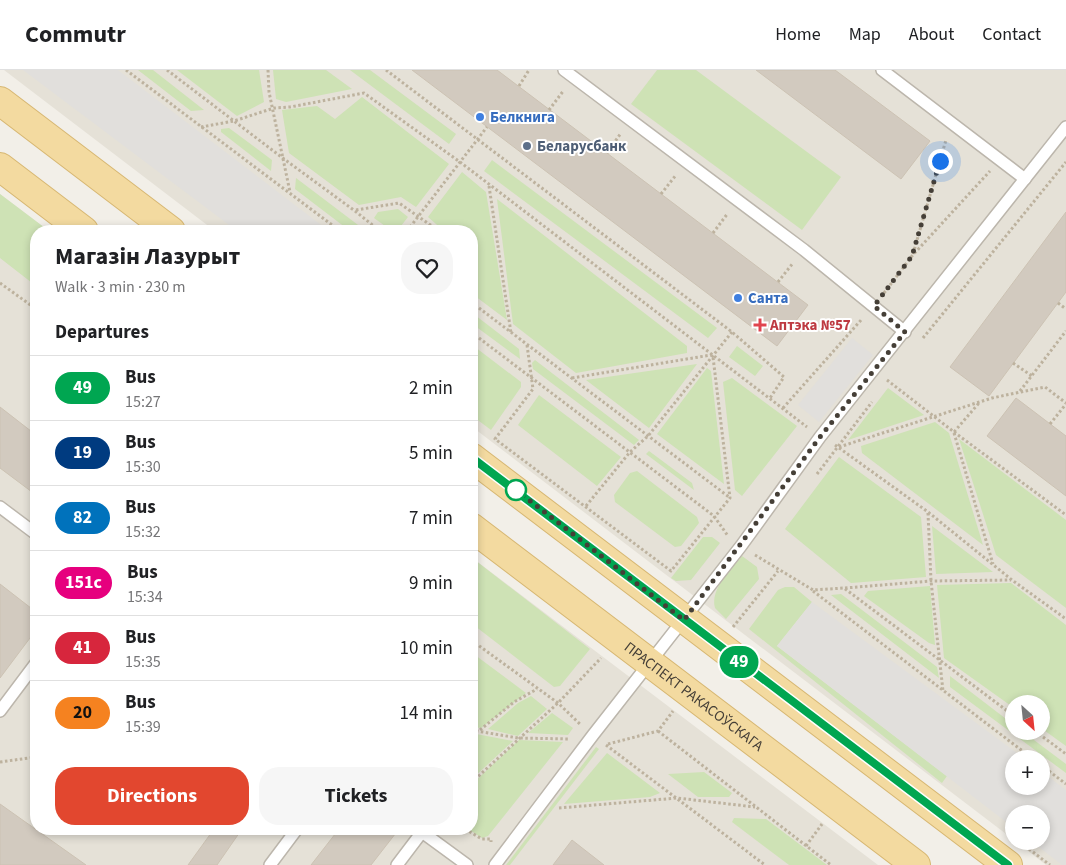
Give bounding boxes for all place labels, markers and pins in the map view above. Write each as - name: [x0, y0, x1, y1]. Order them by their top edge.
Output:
- place label: Белкнига: [490, 107, 555, 128]
- marker: Белкнига: [474, 111, 486, 123]
- place label: Беларусбанк: [537, 136, 627, 157]
- marker: Беларусбанк: [521, 140, 533, 152]
- place label: Санта: [748, 288, 788, 309]
- marker: Санта: [732, 292, 744, 304]
- place label: Аптэка №57: [769, 315, 851, 336]
- marker: Аптэка №57: [754, 319, 766, 331]
- unlabelled marker: [505, 479, 527, 501]

